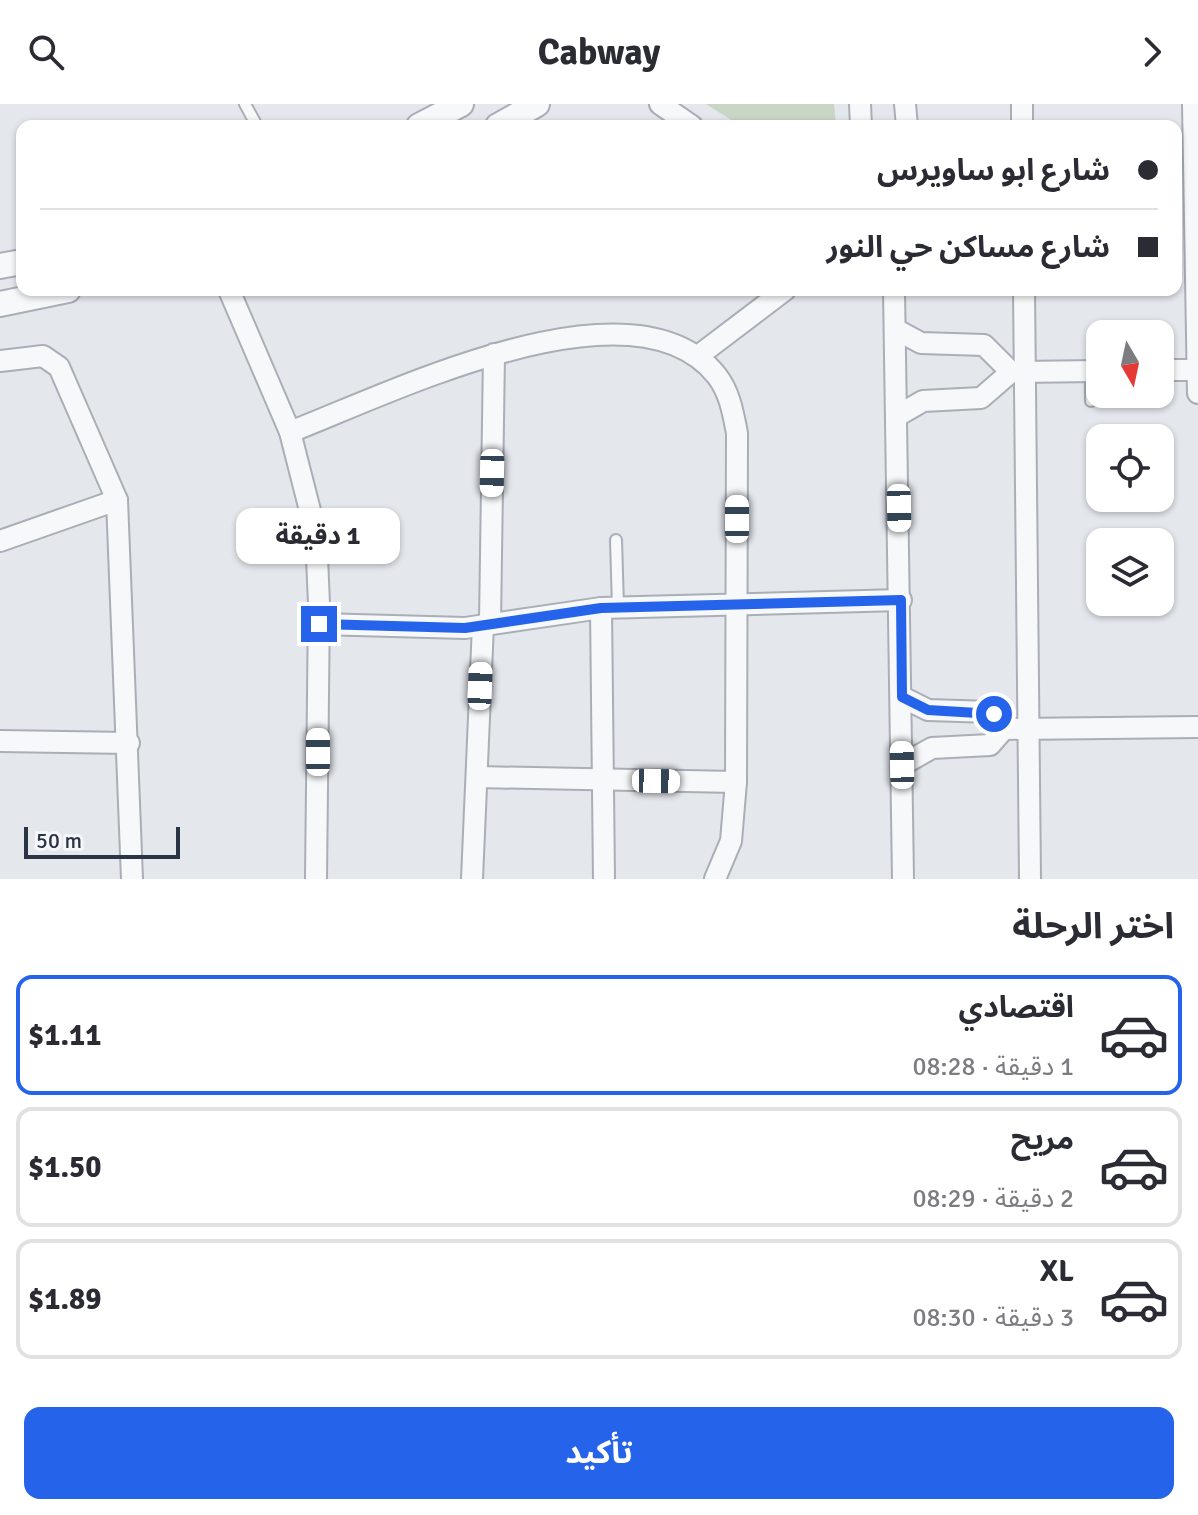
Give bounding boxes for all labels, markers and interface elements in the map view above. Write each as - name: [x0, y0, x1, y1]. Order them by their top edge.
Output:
- icon: search: [24, 30, 68, 74]
- text: Cabway: [538, 30, 660, 75]
- icon: forward: [1130, 30, 1174, 74]
- text: شارع ابو ساويرس: [877, 152, 1110, 189]
- text: شارع مساكن حي النور: [826, 229, 1110, 266]
- north arrow: [1086, 320, 1174, 408]
- map controls: [1086, 320, 1174, 616]
- button: locate: [1086, 424, 1174, 512]
- car: [480, 449, 504, 497]
- car: [887, 484, 911, 532]
- car: [725, 495, 749, 543]
- callout: 1 دقيقة: [237, 508, 401, 564]
- text: 1 دقيقة: [275, 520, 361, 552]
- button: layers: [1086, 528, 1174, 616]
- route end: [301, 606, 337, 642]
- car: [467, 662, 493, 710]
- route start: [976, 696, 1012, 732]
- car: [306, 728, 330, 776]
- car: [890, 741, 914, 789]
- car: [632, 769, 680, 793]
- scale bar: [24, 823, 180, 859]
- text: 50 m: [36, 827, 82, 854]
- text: اختر الرحلة: [1012, 904, 1174, 949]
- text: اقتصادي: [959, 989, 1074, 1026]
- icon: car: [1098, 999, 1170, 1071]
- text: $1.11: [28, 1017, 101, 1054]
- text: 1 دقيقة · 08:28: [912, 1051, 1074, 1083]
- text: مريح: [1011, 1121, 1074, 1158]
- icon: car: [1098, 1131, 1170, 1203]
- text: $1.50: [28, 1149, 101, 1186]
- text: 2 دقيقة · 08:29: [912, 1183, 1074, 1215]
- text: XL: [1040, 1253, 1074, 1290]
- icon: car: [1098, 1263, 1170, 1335]
- text: $1.89: [28, 1281, 101, 1318]
- text: 3 دقيقة · 08:30: [912, 1302, 1074, 1334]
- button: تأكيد: [24, 1407, 1174, 1499]

